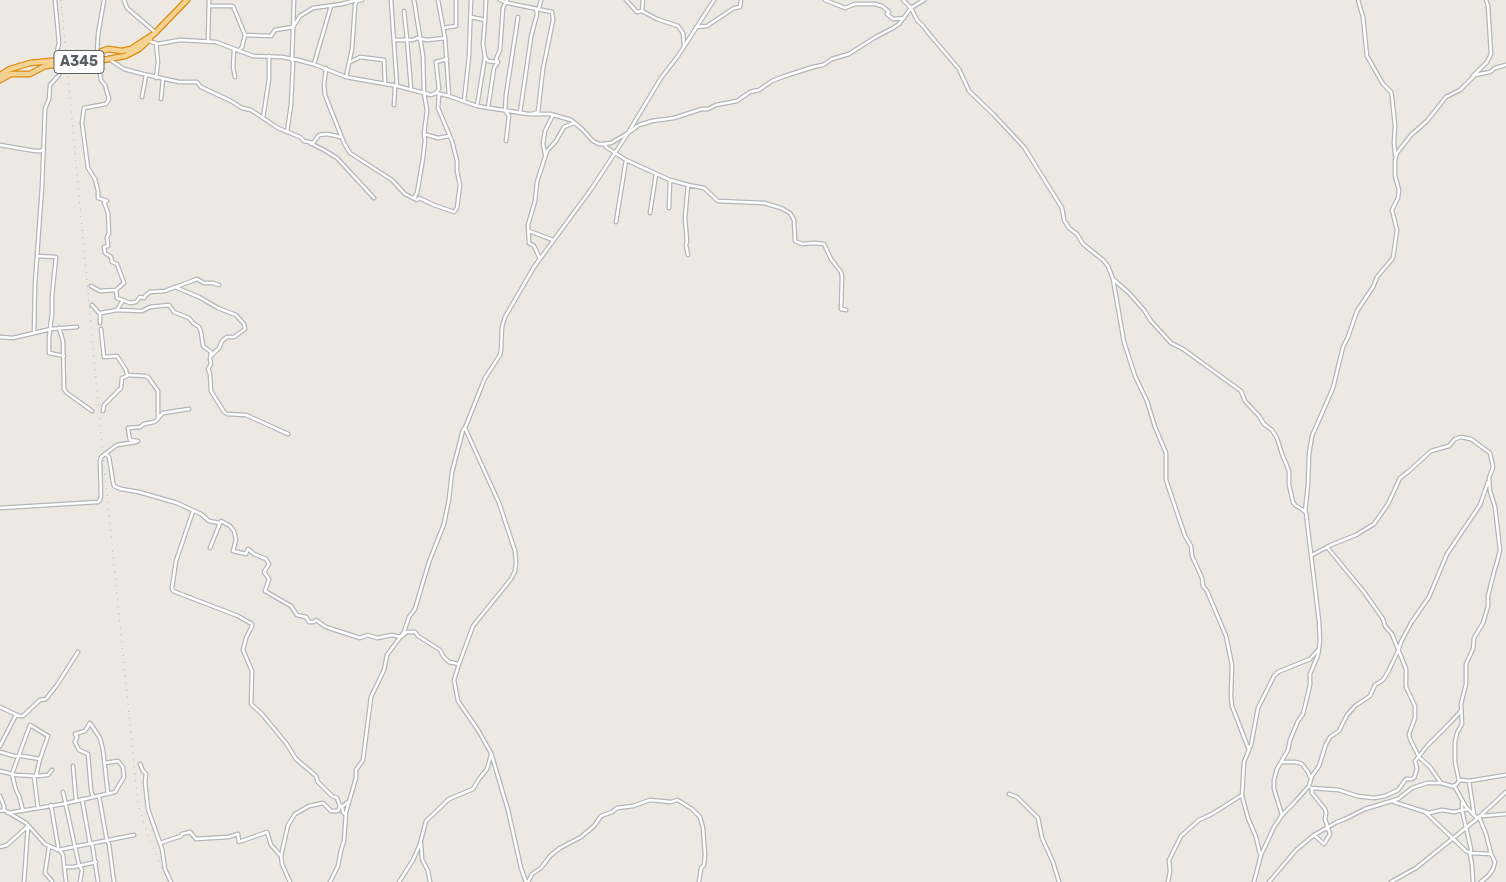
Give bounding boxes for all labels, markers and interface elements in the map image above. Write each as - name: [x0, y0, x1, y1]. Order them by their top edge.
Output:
- road number: A345: [54, 51, 104, 74]

